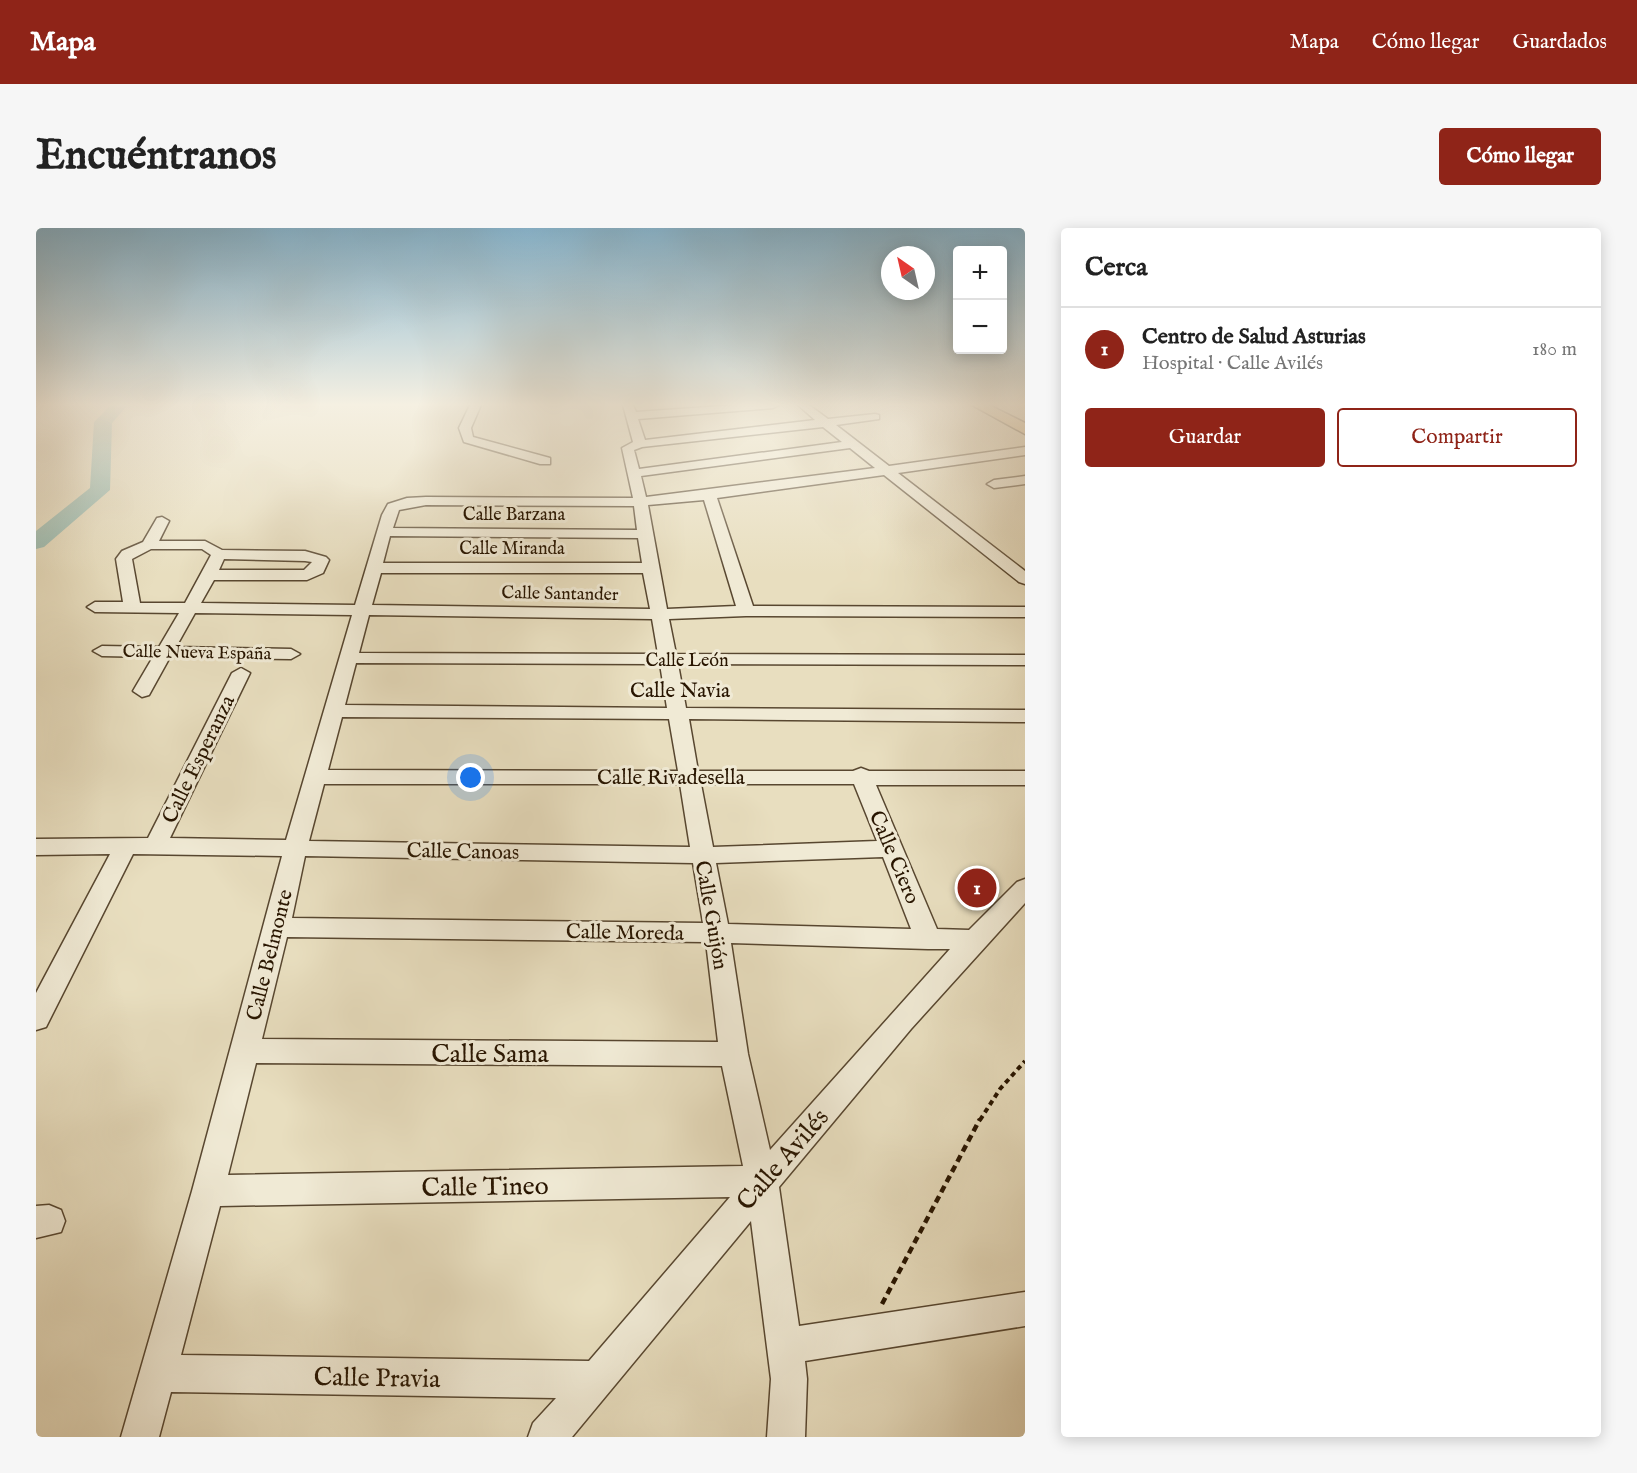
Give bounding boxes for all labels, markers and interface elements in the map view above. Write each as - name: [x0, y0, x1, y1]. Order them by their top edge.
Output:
- text: Mapa: [30, 25, 96, 60]
- text: Mapa: [1290, 29, 1339, 56]
- text: Cómo llegar: [1372, 29, 1479, 56]
- text: Guardados: [1512, 29, 1607, 56]
- button: Cómo llegar: [1439, 128, 1601, 185]
- text: Encuéntranos: [36, 130, 277, 183]
- north arrow: [881, 246, 935, 300]
- map controls: [953, 246, 1007, 354]
- button: +: [953, 246, 1007, 300]
- text: Cerca: [1085, 251, 1147, 284]
- button: −: [953, 300, 1007, 354]
- text: Centro de Salud Asturias: [1142, 323, 1366, 351]
- text: 1: [1101, 337, 1108, 362]
- text: 180 m: [1532, 337, 1577, 362]
- text: Hospital · Calle Avilés: [1142, 351, 1323, 376]
- button: Guardar: [1085, 408, 1325, 467]
- button: Compartir: [1337, 408, 1577, 467]
- street label: Calle Barzana: [463, 504, 565, 527]
- street label: Calle Miranda: [459, 538, 565, 561]
- street label: Calle Santander: [501, 582, 619, 607]
- street label: Calle Nueva España: [122, 641, 272, 666]
- street label: Calle León: [645, 650, 729, 673]
- street label: Calle Navia: [630, 678, 731, 705]
- street label: Calle Esperanza: [157, 690, 242, 828]
- your location: [456, 763, 485, 792]
- street label: Calle Rivadesella: [597, 765, 746, 792]
- street label: Calle Ciero: [862, 807, 925, 908]
- street label: Calle Canoas: [406, 838, 520, 867]
- street label: Calle Guijón: [688, 859, 733, 972]
- pin: 1: [958, 866, 996, 910]
- street label: Calle Belmonte: [241, 887, 300, 1024]
- street label: Calle Moreda: [566, 919, 685, 948]
- street label: Calle Sama: [431, 1038, 549, 1071]
- street label: Calle Avilés: [730, 1102, 837, 1218]
- street label: Calle Tineo: [421, 1170, 549, 1205]
- street label: Calle Pravia: [313, 1361, 441, 1396]

